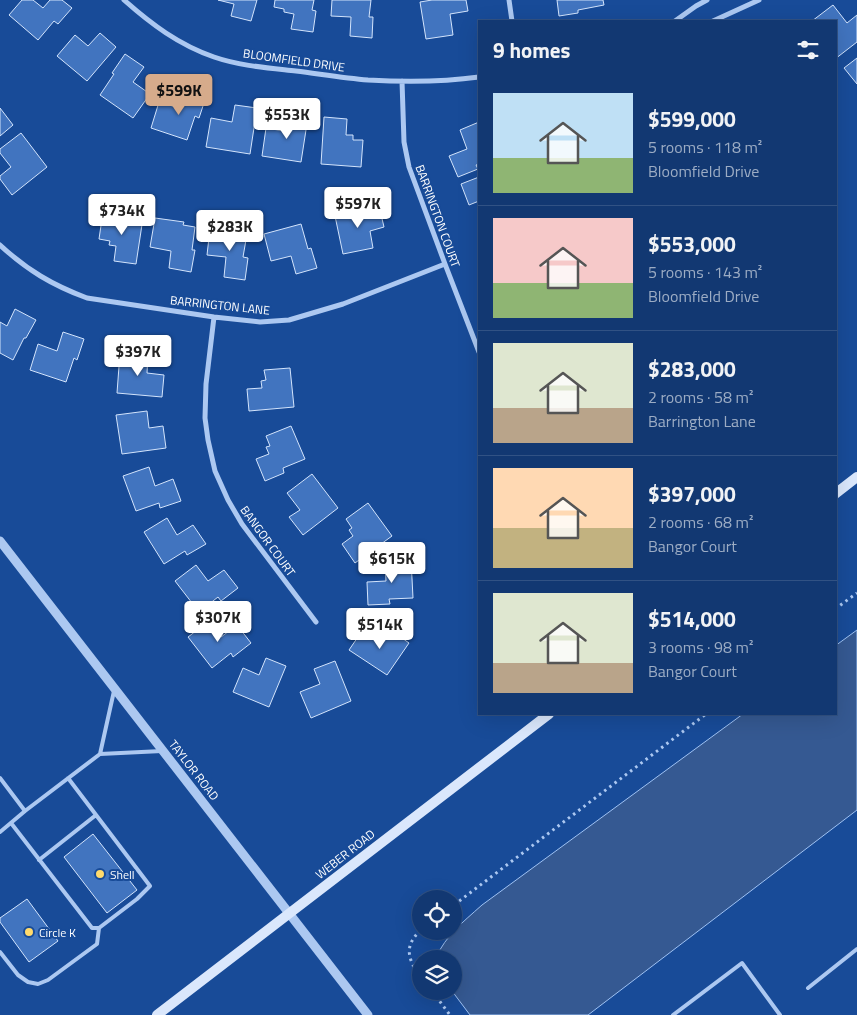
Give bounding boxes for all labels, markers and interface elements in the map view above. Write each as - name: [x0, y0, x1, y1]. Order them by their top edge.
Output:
- text: 9 homes: [493, 34, 570, 66]
- icon: filters: [794, 36, 822, 64]
- street label: BLOOMFIELD DRIVE: [242, 43, 346, 77]
- pin: $599K: [144, 74, 214, 116]
- text: $599K: [156, 78, 202, 102]
- pin: $553K: [252, 98, 322, 140]
- text: $553K: [264, 102, 310, 126]
- text: $599,000: [648, 103, 736, 135]
- icon: home: [533, 113, 593, 173]
- text: 5 rooms · 118 m²: [648, 135, 762, 159]
- text: Bloomfield Drive: [648, 159, 759, 183]
- street label: BARRINGTON COURT: [411, 162, 466, 271]
- pin: $597K: [323, 186, 393, 229]
- text: $597K: [335, 191, 381, 215]
- pin: $734K: [87, 194, 157, 236]
- text: $734K: [99, 198, 145, 222]
- pin: $283K: [195, 210, 265, 252]
- text: $283K: [207, 214, 253, 238]
- text: $553,000: [648, 228, 736, 260]
- icon: home: [533, 238, 593, 298]
- text: 5 rooms · 143 m²: [648, 260, 762, 284]
- text: Bloomfield Drive: [648, 284, 759, 308]
- street label: BARRINGTON LANE: [169, 290, 271, 320]
- pin: $397K: [103, 334, 173, 377]
- text: $397K: [115, 339, 161, 363]
- text: $283,000: [648, 353, 736, 385]
- icon: home: [533, 363, 593, 423]
- text: 2 rooms · 58 m²: [648, 385, 753, 409]
- text: Barrington Lane: [648, 409, 756, 433]
- text: $397,000: [648, 478, 736, 510]
- icon: home: [533, 488, 593, 548]
- street label: BANGOR COURT: [236, 502, 301, 581]
- text: 2 rooms · 68 m²: [648, 510, 753, 534]
- text: Bangor Court: [648, 534, 737, 558]
- pin: $615K: [357, 542, 427, 584]
- text: $615K: [369, 546, 415, 570]
- pin: $307K: [183, 600, 253, 643]
- text: $514,000: [648, 603, 736, 635]
- text: $307K: [195, 605, 241, 629]
- pin: $514K: [345, 608, 415, 650]
- text: $514K: [357, 612, 403, 636]
- icon: home: [533, 613, 593, 673]
- text: 3 rooms · 98 m²: [648, 635, 753, 659]
- text: Bangor Court: [648, 659, 737, 683]
- street label: TAYLOR ROAD: [164, 736, 224, 805]
- street label: WEBER ROAD: [311, 824, 379, 883]
- place label: Shell: [110, 865, 135, 884]
- marker: Shell: [94, 868, 106, 880]
- map controls: [412, 890, 462, 1000]
- button: locate: [412, 890, 462, 940]
- place label: Circle K: [39, 923, 76, 942]
- marker: Circle K: [23, 926, 35, 938]
- button: layers: [412, 950, 462, 1000]

